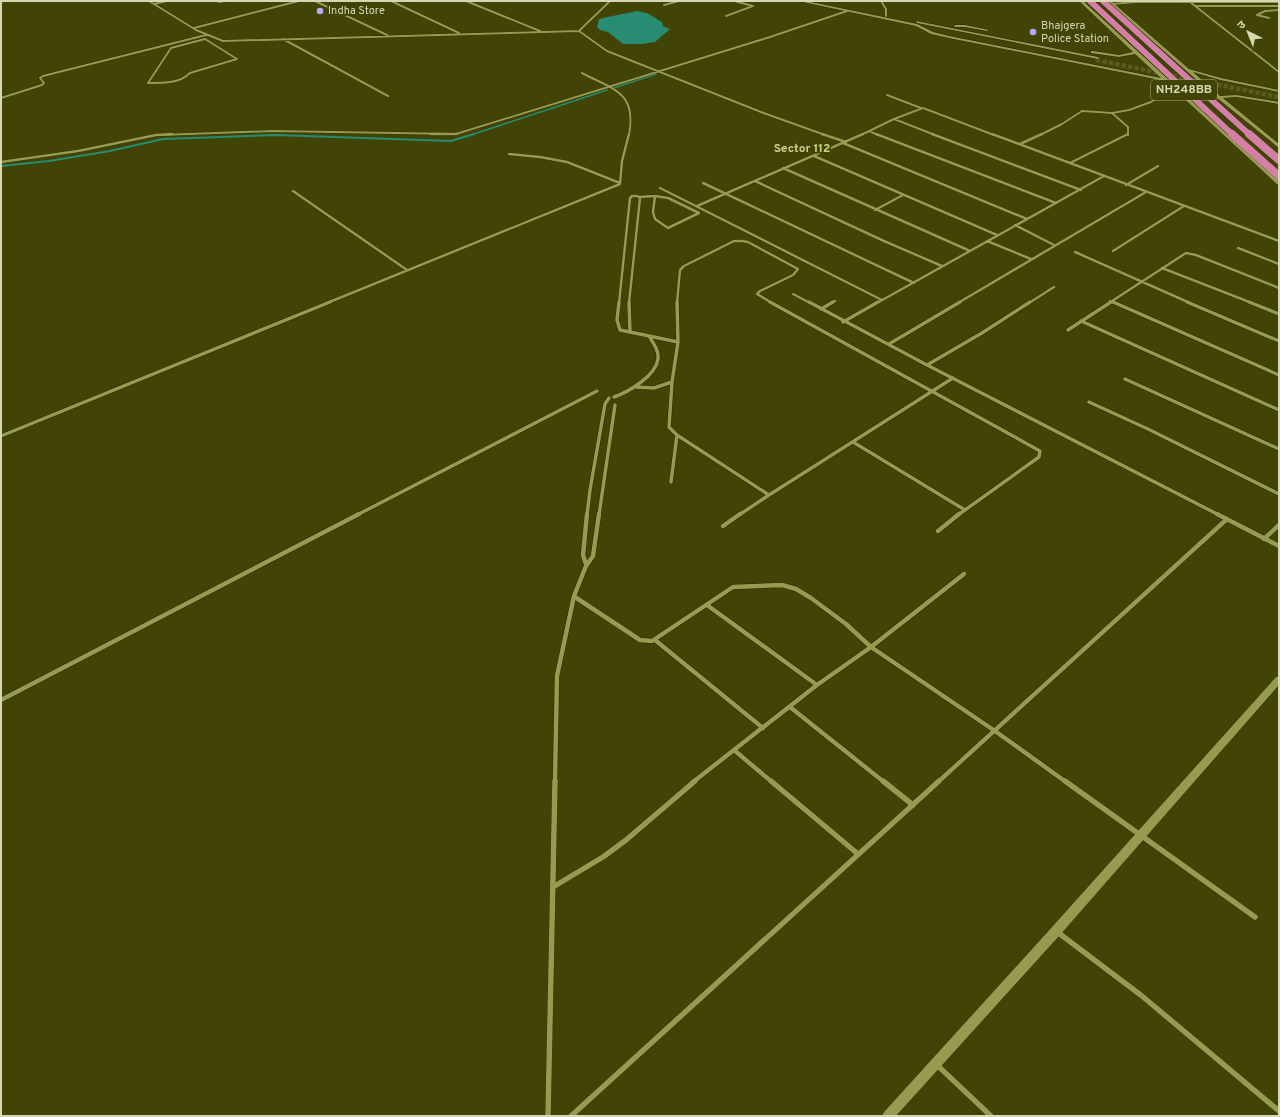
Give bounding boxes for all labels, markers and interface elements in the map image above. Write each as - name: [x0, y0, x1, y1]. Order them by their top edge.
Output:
- place label: Indha Store: [328, 4, 385, 18]
- marker: Indha Store: [315, 6, 325, 16]
- north arrow: [1228, 12, 1268, 52]
- text: उ: [1235, 18, 1249, 33]
- place label: Bhajgera Police Station: [1041, 19, 1109, 46]
- marker: Bhajgera Police Station: [1028, 27, 1038, 37]
- road number: NH248BB: [1151, 80, 1217, 100]
- district label: Sector 112: [774, 141, 830, 157]

